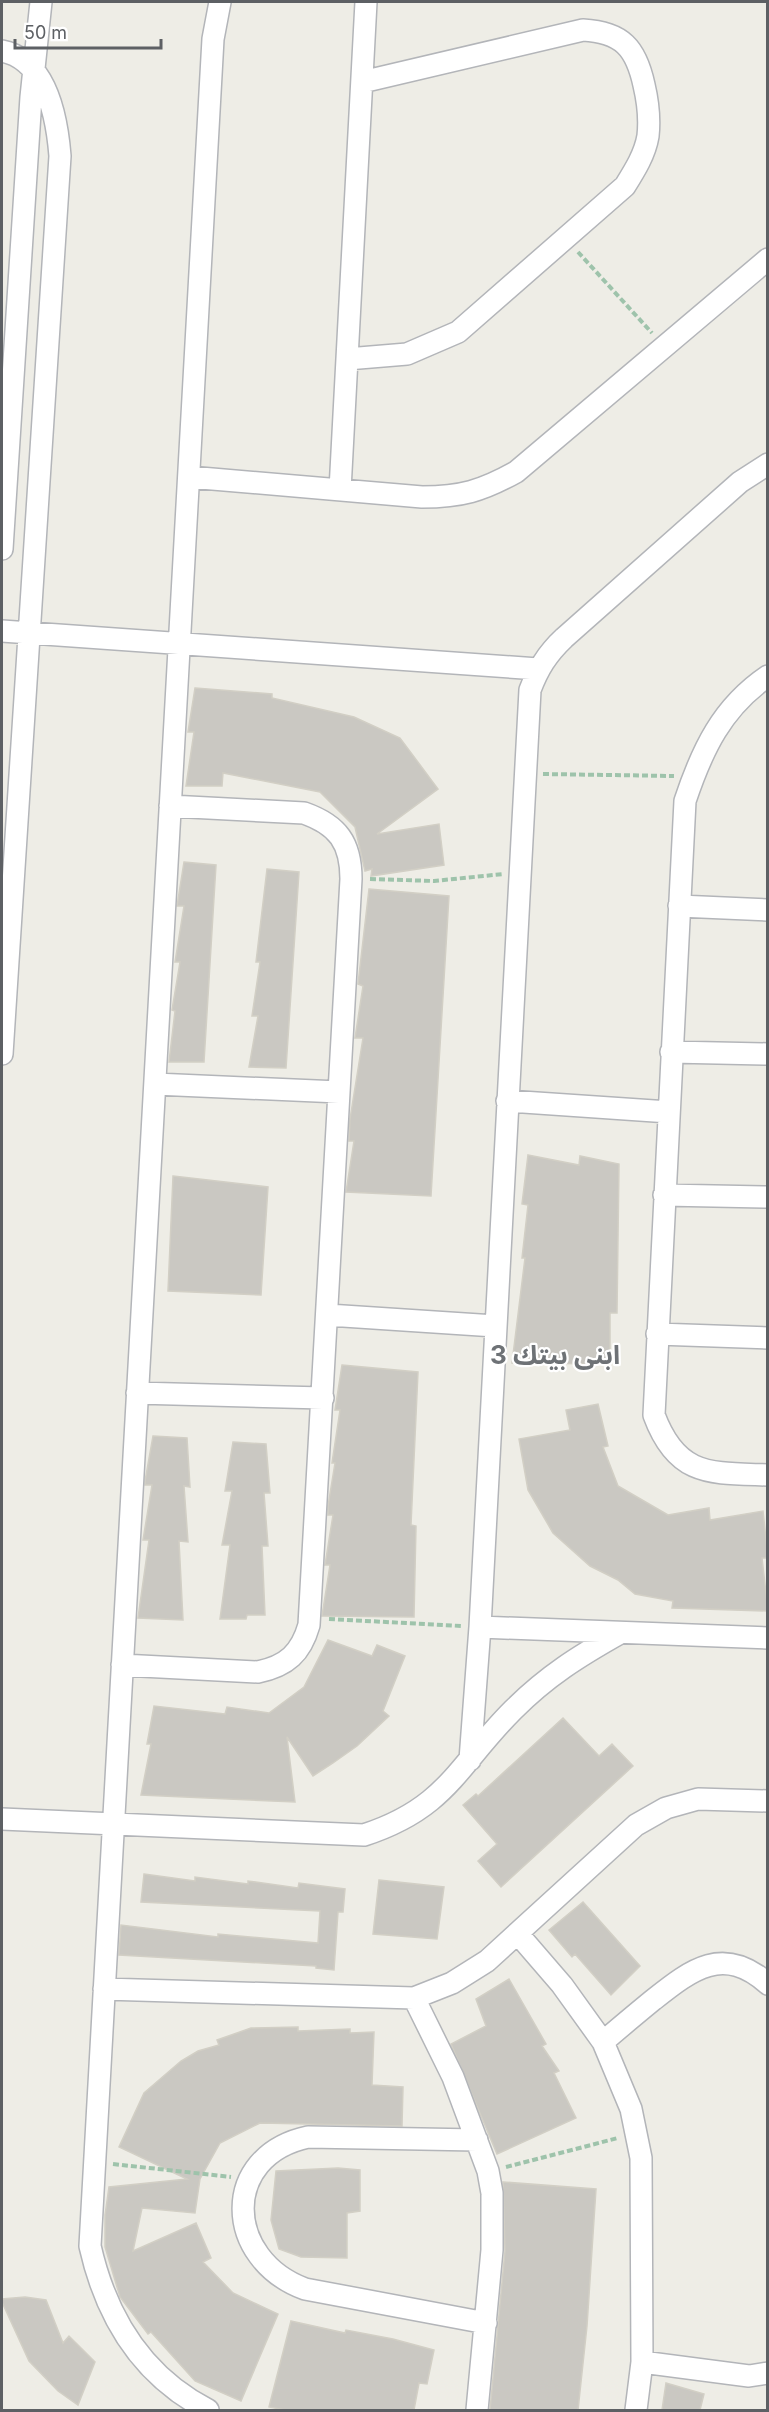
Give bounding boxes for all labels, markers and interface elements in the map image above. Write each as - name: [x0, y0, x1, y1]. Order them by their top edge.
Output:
- scale bar: [15, 12, 160, 50]
- text: 50 m: [24, 22, 67, 43]
- district label: ابنى بيتك 3: [490, 1339, 620, 1370]

